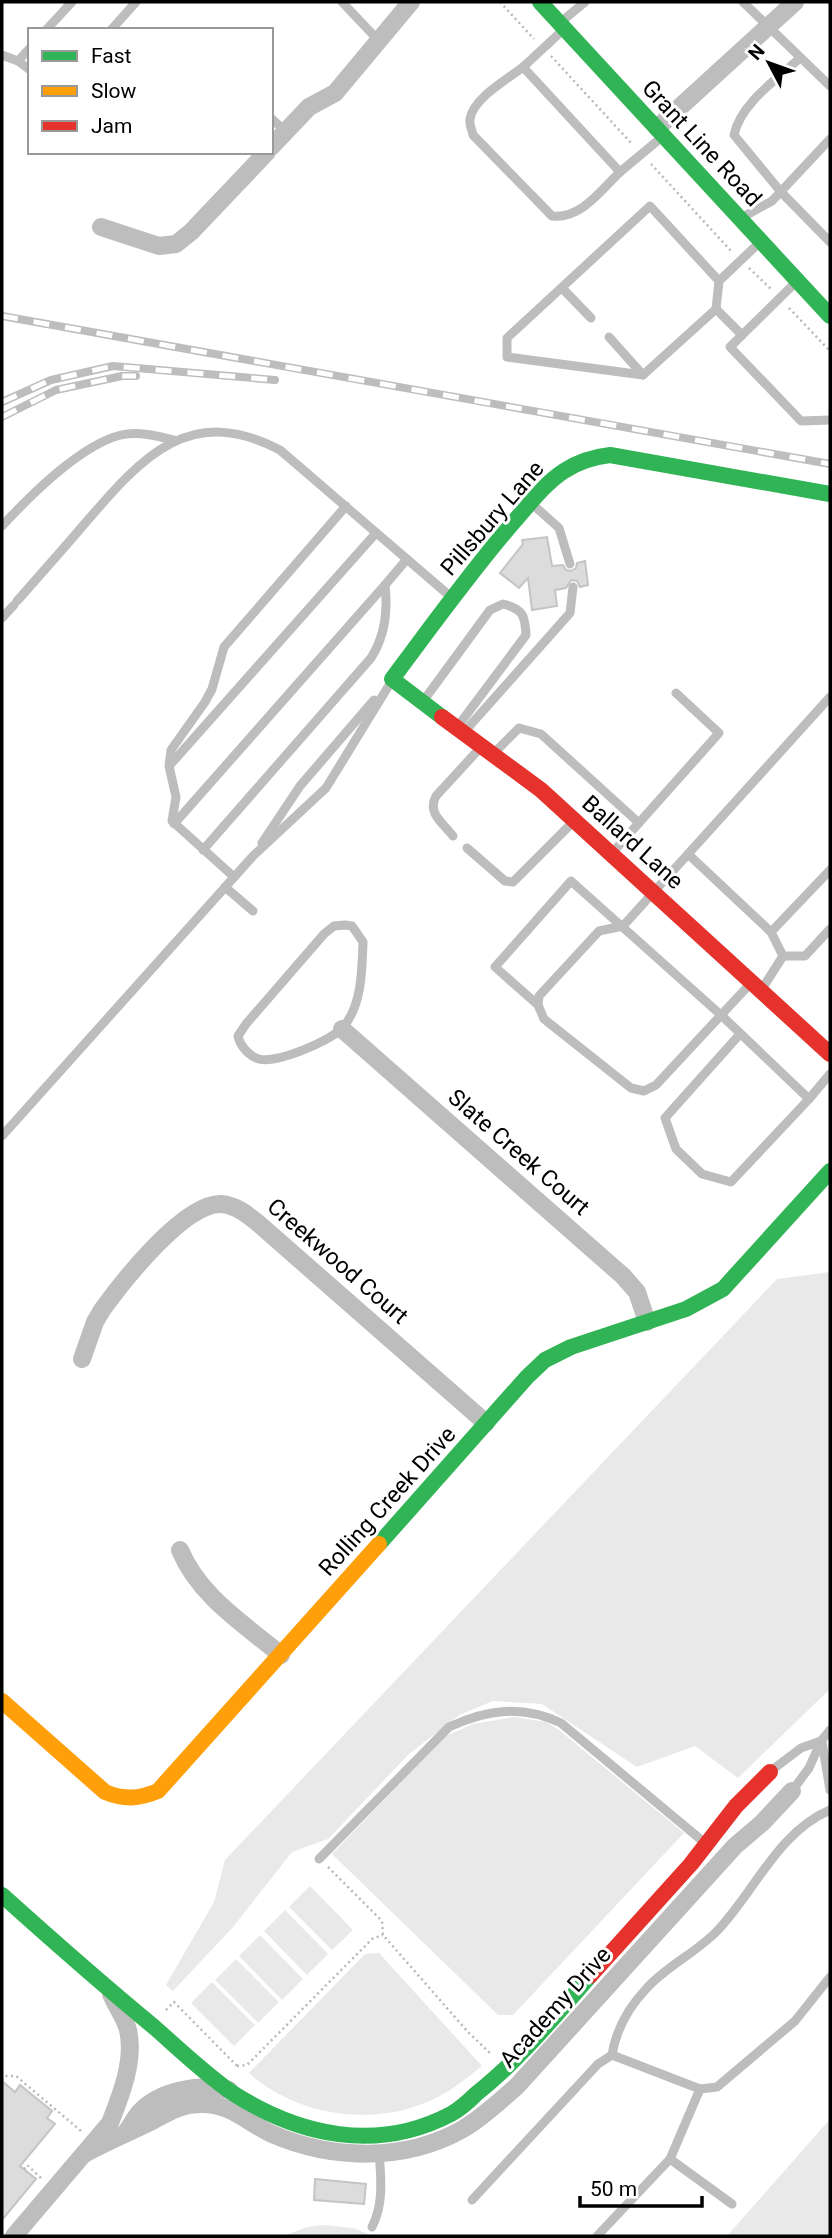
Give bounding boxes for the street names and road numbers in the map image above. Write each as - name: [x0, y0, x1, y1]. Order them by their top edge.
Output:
- street label: Grant Line Road: [636, 75, 767, 212]
- street label: Pillsbury Lane: [435, 455, 550, 581]
- street label: Ballard Lane: [577, 790, 689, 895]
- street label: Slate Creek Court: [443, 1084, 595, 1221]
- street label: Creekwood Court: [262, 1193, 413, 1330]
- street label: Rolling Creek Drive: [313, 1421, 461, 1581]
- street label: Academy Drive: [494, 1941, 617, 2073]

